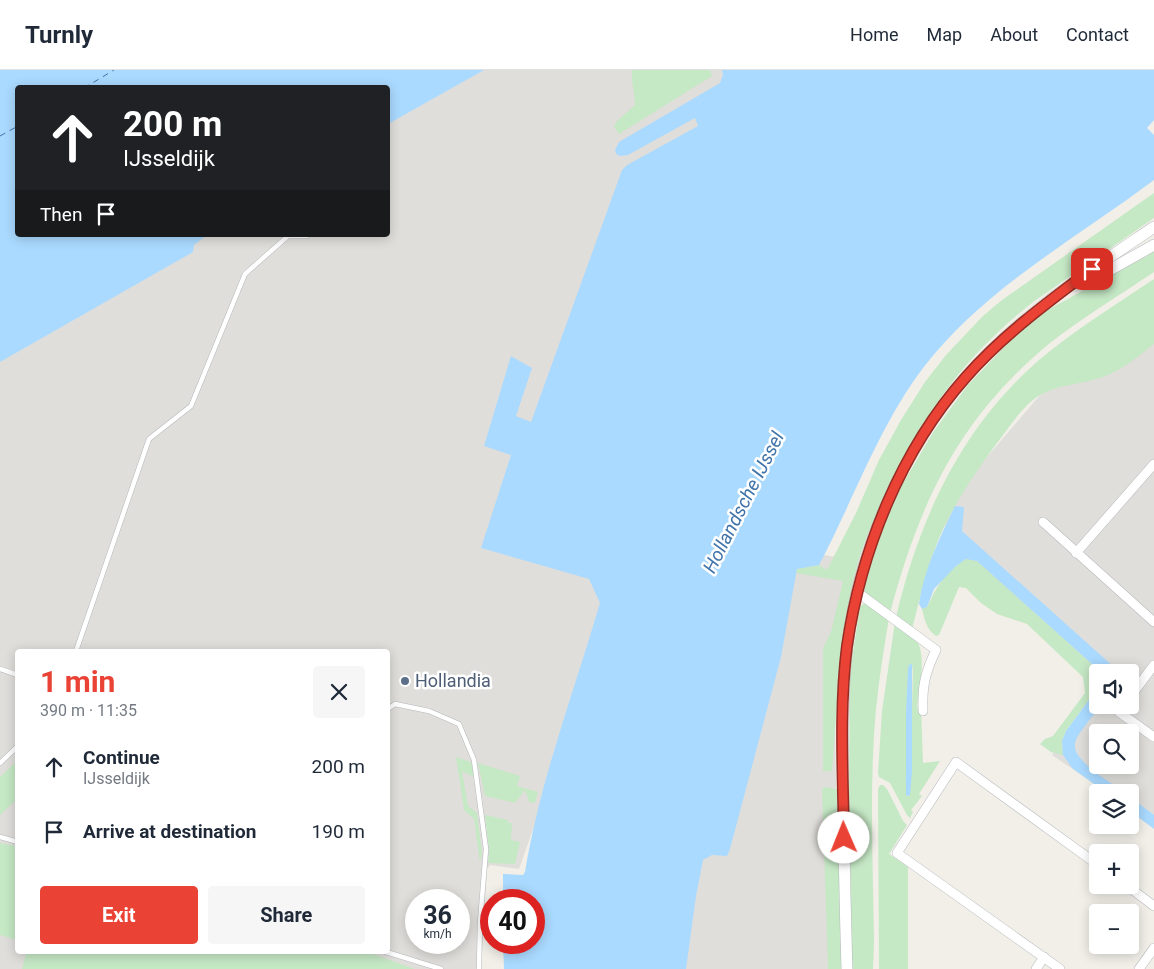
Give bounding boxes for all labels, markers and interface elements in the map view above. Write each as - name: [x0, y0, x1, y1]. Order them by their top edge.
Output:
- text: Turnly: [25, 21, 93, 49]
- text: Home: [850, 24, 899, 45]
- text: Map: [927, 24, 962, 45]
- text: About: [990, 24, 1038, 45]
- text: Contact: [1066, 24, 1129, 45]
- text: 200 m: [123, 104, 222, 145]
- icon: ahead: [40, 105, 105, 170]
- text: IJsseldijk: [123, 146, 215, 171]
- icon: arrive: [92, 200, 120, 228]
- text: Then: [40, 203, 82, 226]
- pin: [1071, 248, 1113, 290]
- icon: arrive: [1078, 255, 1106, 283]
- water label: Hollandsche IJssel: [698, 427, 789, 577]
- text: 1 min: [40, 664, 115, 699]
- map controls: [1089, 664, 1139, 954]
- button: sound: [1089, 664, 1139, 714]
- button: close: [313, 666, 365, 718]
- place label: Hollandia: [415, 670, 491, 691]
- marker: Hollandia: [399, 675, 411, 687]
- text: 390 m · 11:35: [40, 701, 137, 720]
- button: search: [1089, 724, 1139, 774]
- text: Continue: [83, 746, 160, 769]
- icon: ahead: [40, 753, 68, 781]
- text: 200 m: [312, 755, 365, 778]
- text: IJsseldijk: [83, 769, 150, 788]
- button: layers: [1089, 784, 1139, 834]
- position arrow: [817, 811, 869, 863]
- icon: arrive: [40, 818, 68, 846]
- text: Arrive at destination: [83, 820, 256, 843]
- text: 190 m: [312, 820, 365, 843]
- button: +: [1089, 844, 1139, 894]
- button: Exit: [40, 886, 198, 944]
- button: Share: [208, 886, 365, 944]
- speed limit sign: 40: [480, 889, 545, 954]
- text: 36: [423, 901, 452, 930]
- button: −: [1089, 904, 1139, 954]
- text: km/h: [423, 927, 452, 941]

